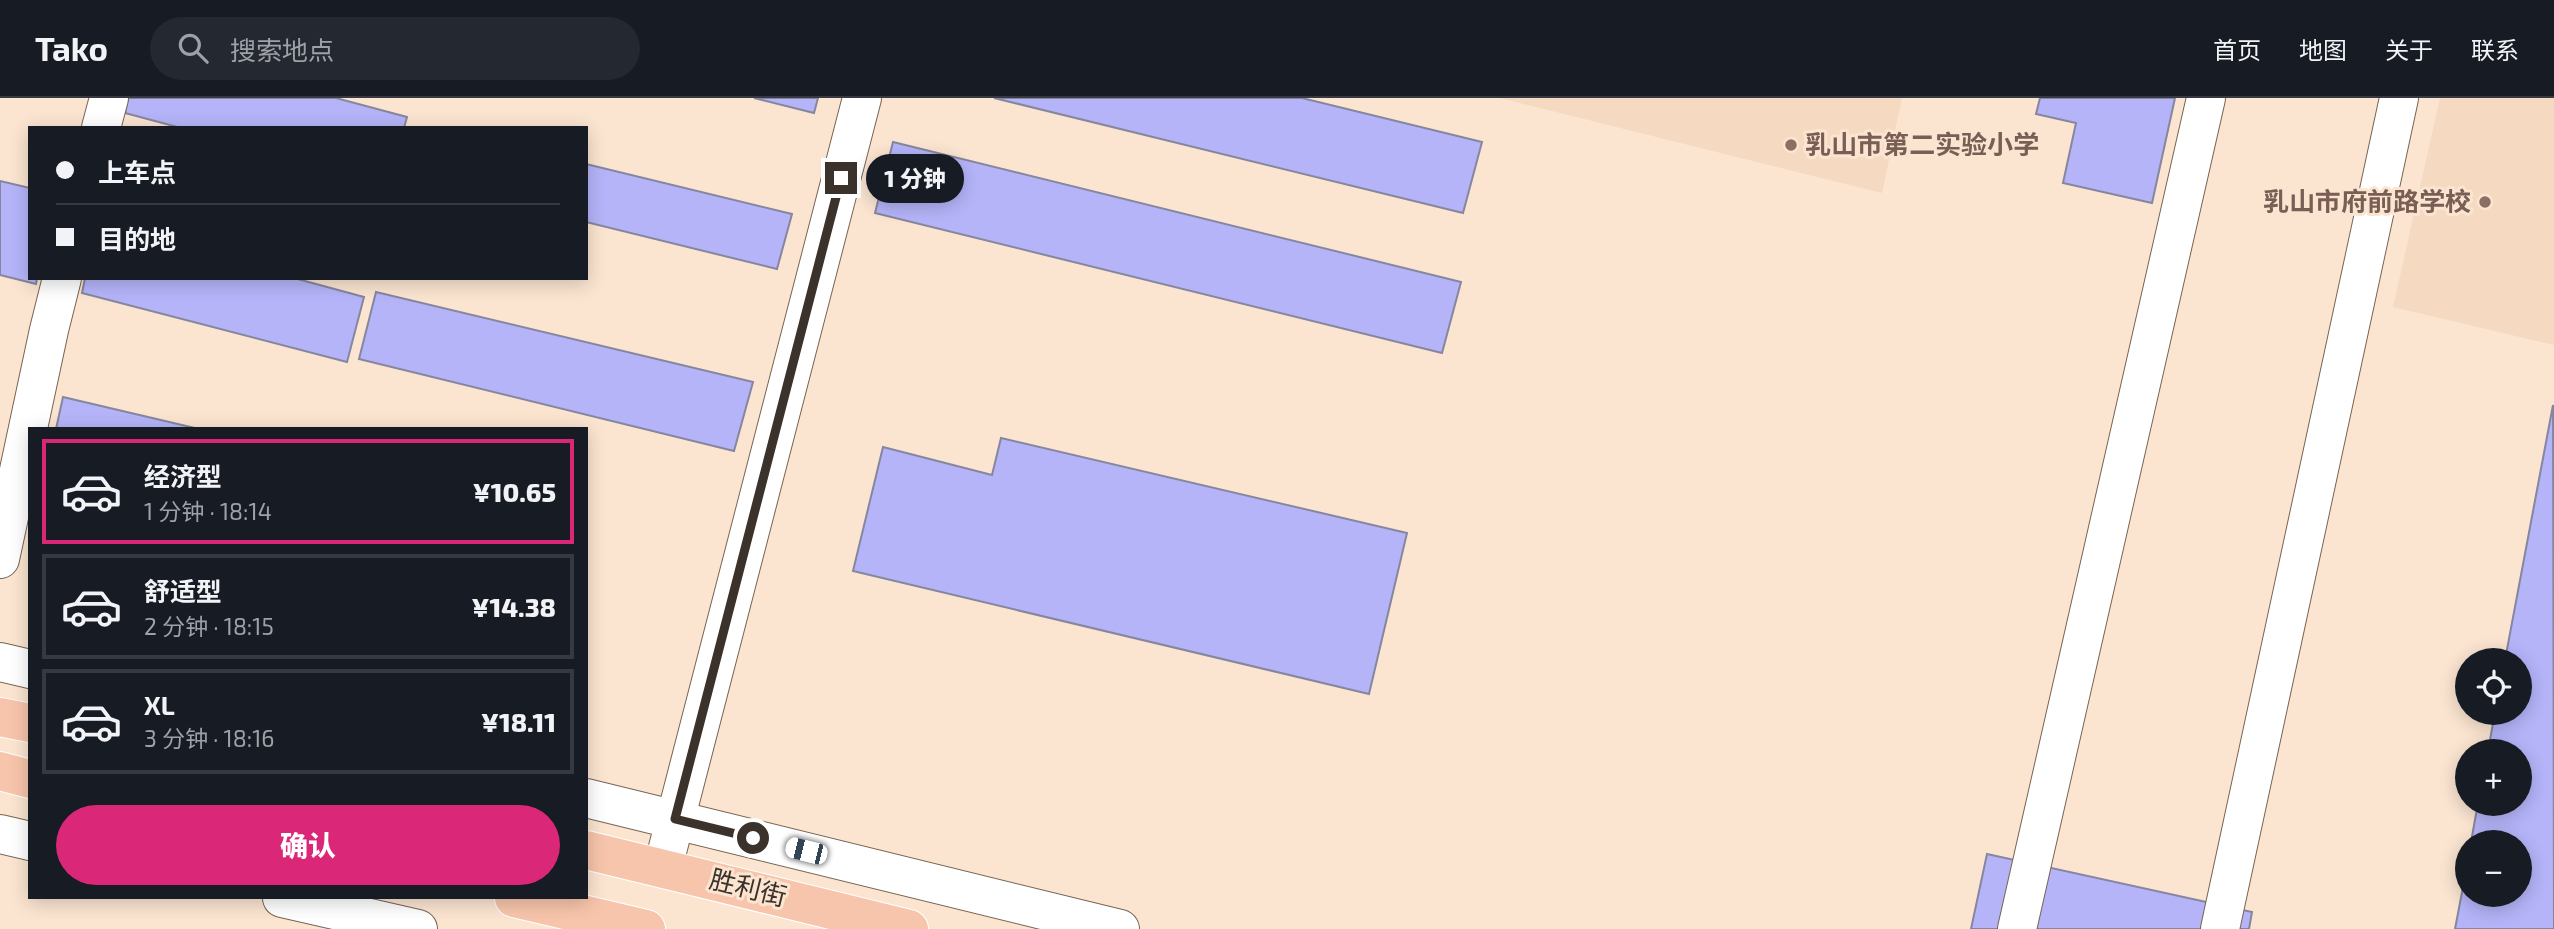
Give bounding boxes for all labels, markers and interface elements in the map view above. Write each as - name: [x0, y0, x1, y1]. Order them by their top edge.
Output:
- search box: [150, 17, 640, 80]
- text: Tako: [35, 28, 108, 68]
- icon: search: [174, 29, 212, 67]
- text: 搜索地点: [230, 34, 334, 65]
- text: 首页: [2213, 35, 2261, 64]
- text: 地图: [2299, 35, 2347, 64]
- text: 关于: [2385, 35, 2433, 64]
- text: 联系: [2471, 35, 2519, 64]
- place label: 乳山市第二实验小学: [1805, 128, 2039, 159]
- marker: 乳山市第二实验小学: [1783, 137, 1799, 153]
- callout: 1 分钟: [866, 154, 964, 202]
- text: 上车点: [98, 156, 176, 187]
- route end: [825, 162, 857, 194]
- text: 1 分钟: [884, 164, 946, 192]
- place label: 乳山市府前路学校: [2263, 185, 2471, 216]
- marker: 乳山市府前路学校: [2477, 194, 2493, 210]
- text: 目的地: [98, 223, 176, 254]
- icon: car: [60, 460, 123, 523]
- text: 经济型: [144, 460, 222, 491]
- text: ¥10.65: [473, 476, 556, 507]
- text: 1 分钟 · 18:14: [144, 497, 272, 525]
- icon: car: [60, 575, 123, 638]
- text: 舒适型: [144, 575, 222, 606]
- text: ¥14.38: [472, 591, 556, 622]
- text: 2 分钟 · 18:15: [144, 612, 274, 640]
- map controls: [2455, 648, 2532, 907]
- button: locate: [2455, 648, 2532, 725]
- text: XL: [144, 689, 175, 720]
- icon: car: [60, 690, 123, 753]
- text: ¥18.11: [481, 706, 556, 737]
- text: 3 分钟 · 18:16: [144, 724, 274, 752]
- button: +: [2455, 739, 2532, 816]
- button: 确认: [56, 805, 560, 885]
- route start: [737, 822, 769, 854]
- button: −: [2455, 830, 2532, 907]
- car: [784, 836, 829, 866]
- street label: 胜利街: [707, 862, 790, 911]

